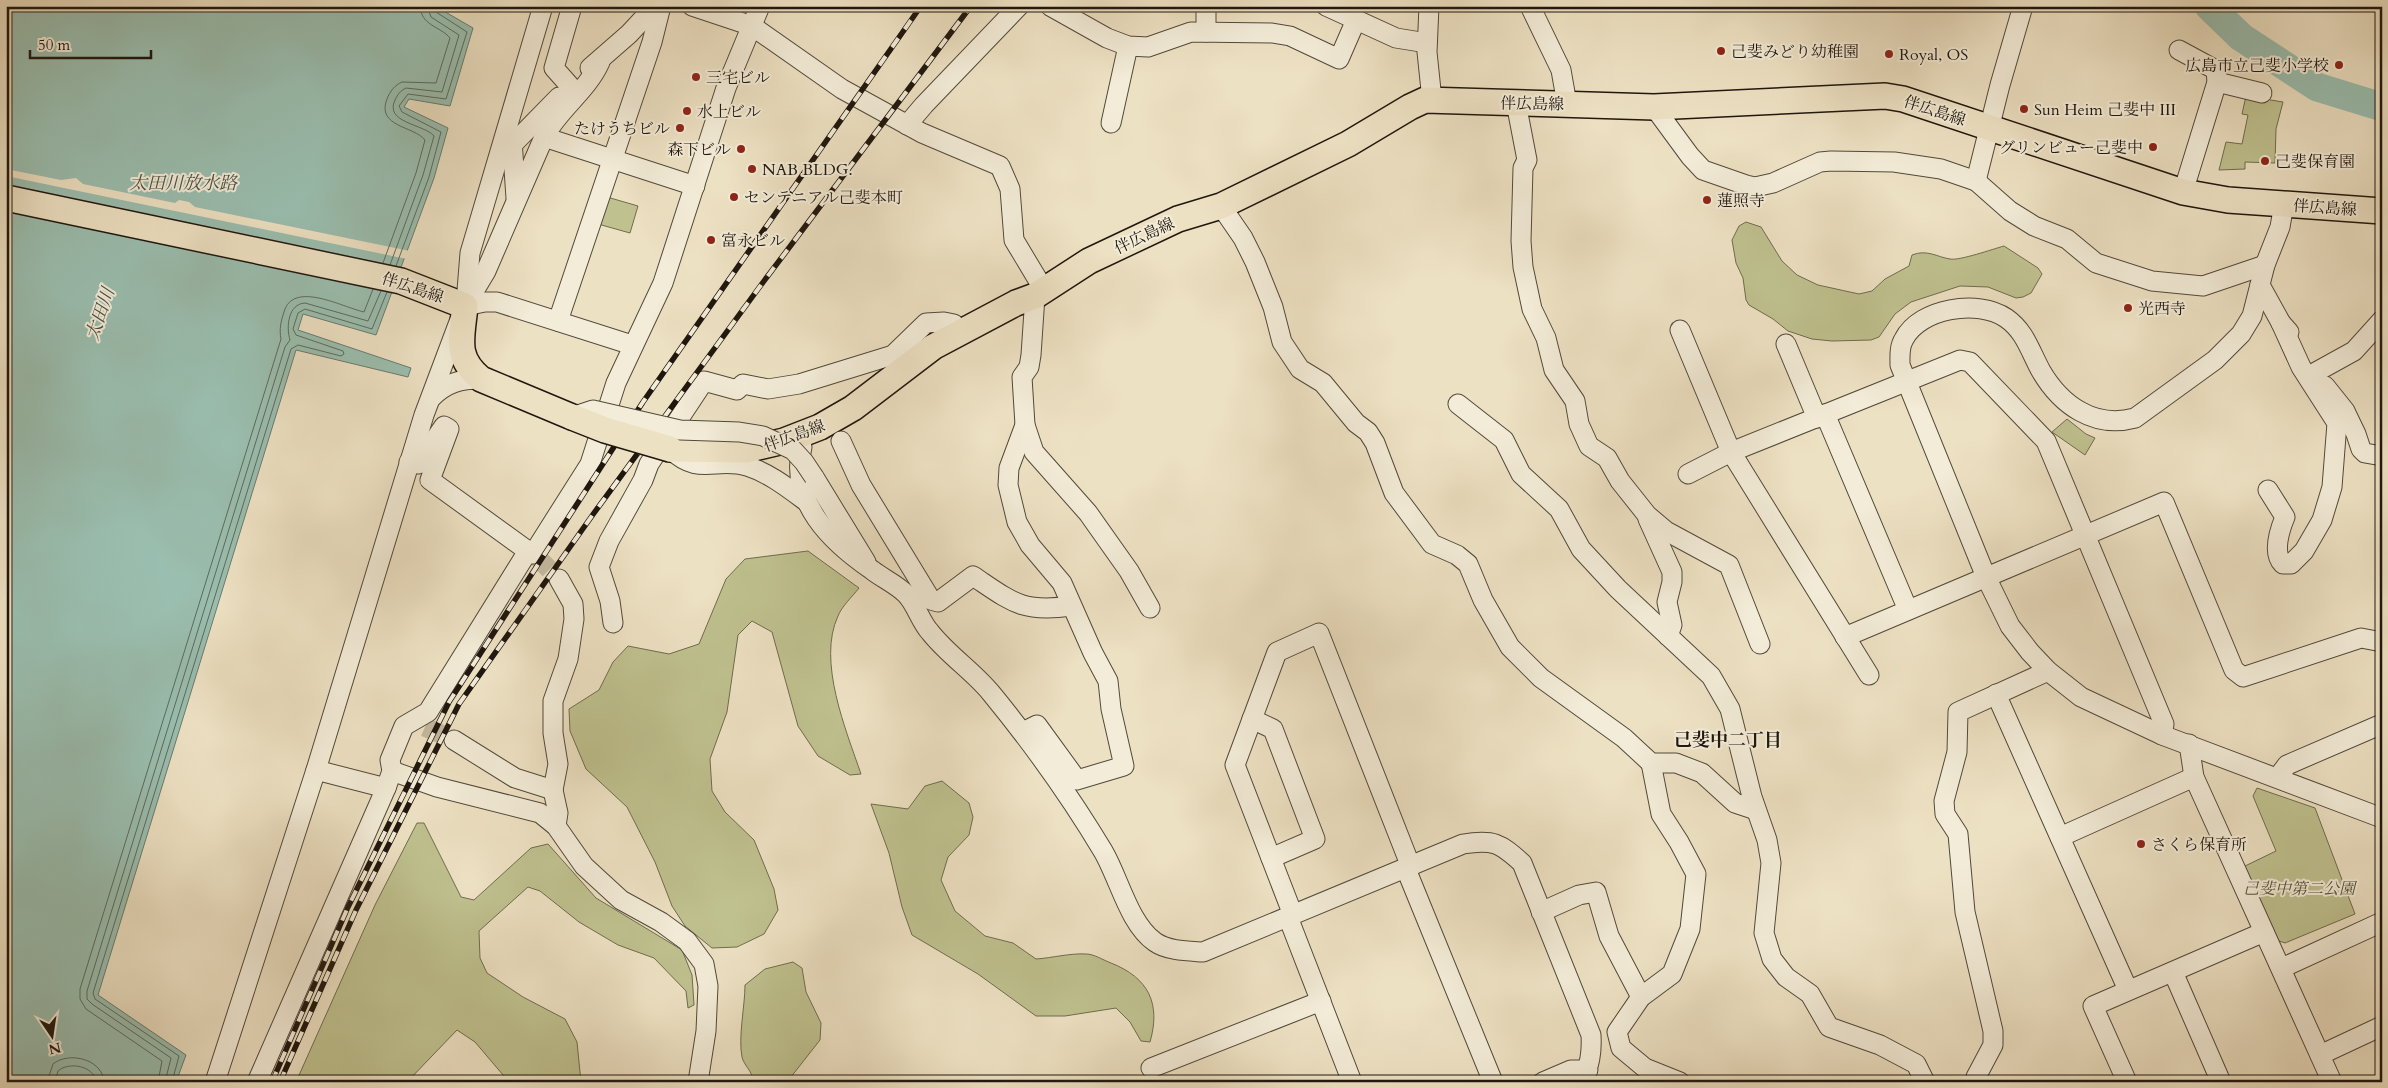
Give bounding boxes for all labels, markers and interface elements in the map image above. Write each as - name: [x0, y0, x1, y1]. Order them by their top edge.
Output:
- scale bar: [30, 28, 151, 60]
- text: 50 m: [38, 35, 70, 55]
- place label: 己斐みどり幼稚園: [1731, 41, 1859, 63]
- place label: Royal, OS: [1899, 44, 1968, 66]
- marker: 己斐みどり幼稚園: [1715, 45, 1727, 57]
- marker: Royal, OS: [1883, 48, 1895, 60]
- place label: 広島市立己斐小学校: [2185, 55, 2329, 77]
- marker: 広島市立己斐小学校: [2333, 59, 2345, 71]
- place label: 三宅ビル: [706, 67, 770, 89]
- marker: 三宅ビル: [690, 71, 702, 83]
- street label: 伴広島線: [1901, 91, 1969, 131]
- street label: 伴広島線: [1500, 92, 1564, 116]
- place label: Sun Heim 己斐中 III: [2034, 99, 2176, 121]
- place label: 水上ビル: [697, 101, 761, 123]
- marker: Sun Heim 己斐中 III: [2018, 103, 2030, 115]
- marker: 水上ビル: [681, 105, 693, 117]
- place label: たけうちビル: [574, 118, 670, 140]
- marker: たけうちビル: [674, 122, 686, 134]
- place label: グリンビュー己斐中: [1999, 137, 2143, 159]
- place label: 森下ビル: [667, 139, 731, 161]
- marker: グリンビュー己斐中: [2147, 141, 2159, 153]
- marker: 森下ビル: [735, 143, 747, 155]
- place label: 己斐保育園: [2275, 151, 2355, 173]
- marker: 己斐保育園: [2259, 155, 2271, 167]
- place label: NAB BLDG.: [762, 159, 852, 181]
- marker: NAB BLDG.: [746, 163, 758, 175]
- water label: 太田川放水路: [129, 171, 239, 196]
- place label: センテニアル己斐本町: [744, 187, 903, 209]
- place label: 蓮照寺: [1717, 190, 1765, 212]
- marker: センテニアル己斐本町: [728, 191, 740, 203]
- marker: 蓮照寺: [1701, 194, 1713, 206]
- street label: 伴広島線: [2292, 195, 2358, 221]
- street label: 伴広島線: [1111, 212, 1178, 259]
- place label: 富永ビル: [721, 230, 785, 252]
- marker: 富永ビル: [705, 234, 717, 246]
- street label: 伴広島線: [379, 268, 447, 308]
- water label: 太田川: [80, 283, 122, 344]
- place label: 光西寺: [2138, 298, 2186, 320]
- marker: 光西寺: [2122, 302, 2134, 314]
- street label: 伴広島線: [761, 415, 828, 457]
- district label: 己斐中二丁目: [1674, 728, 1782, 753]
- place label: さくら保育所: [2151, 834, 2247, 856]
- marker: さくら保育所: [2135, 838, 2147, 850]
- park label: 己斐中第二公園: [2243, 878, 2358, 900]
- north arrow: [28, 1010, 78, 1060]
- text: N: [47, 1038, 63, 1059]

